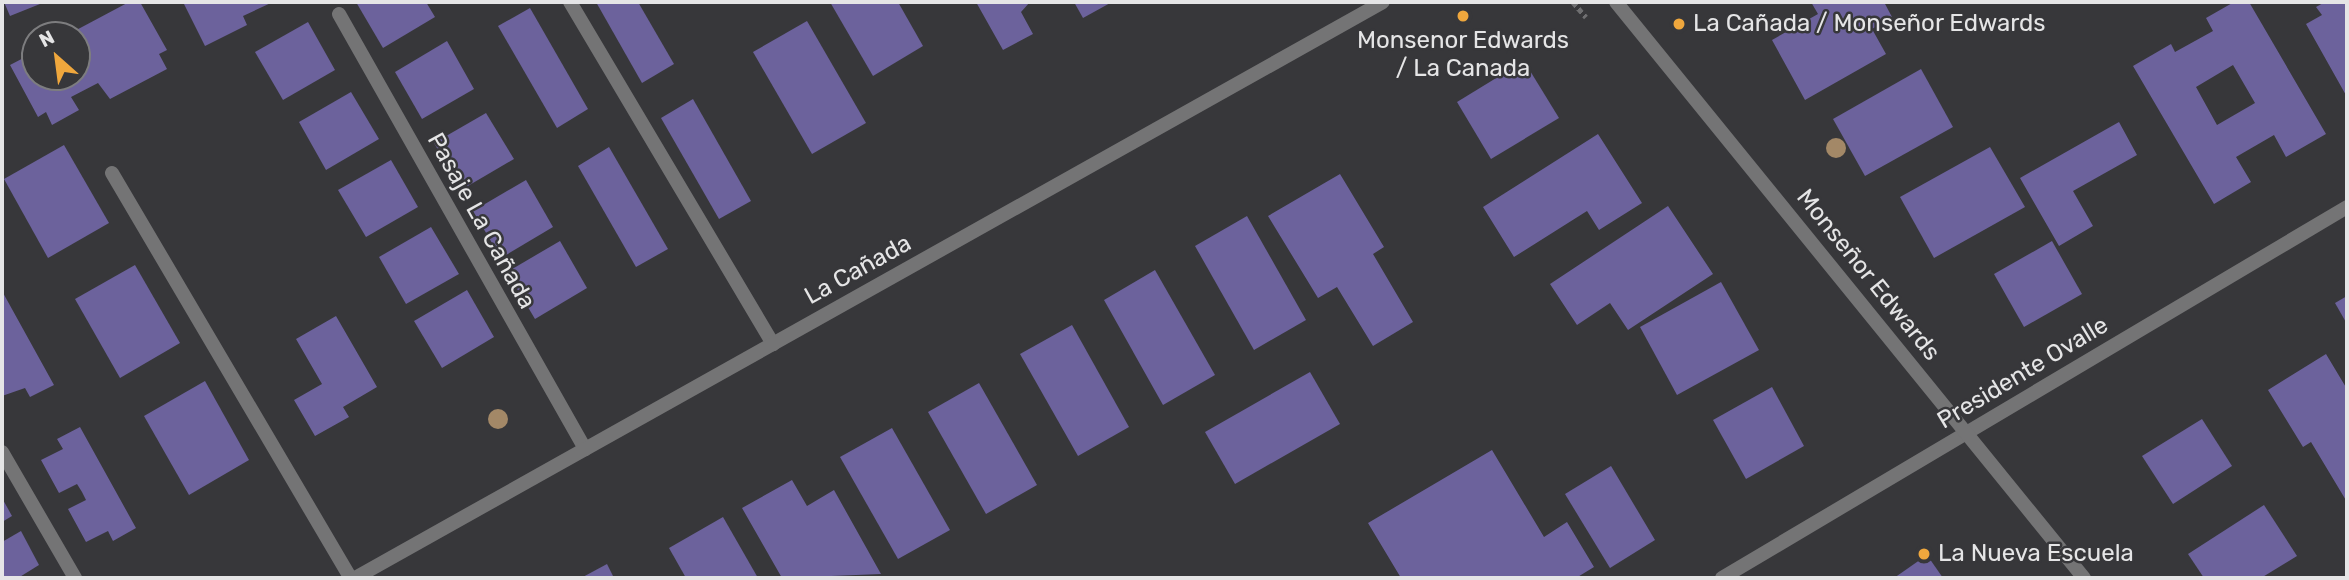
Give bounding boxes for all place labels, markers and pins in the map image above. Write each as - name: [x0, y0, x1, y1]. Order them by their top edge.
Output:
- marker: Monsenor Edwards / La Canada: [1455, 8, 1471, 24]
- place label: La Cañada / Monseñor Edwards: [1693, 10, 2046, 38]
- marker: La Cañada / Monseñor Edwards: [1671, 16, 1687, 32]
- place label: Monsenor Edwards / La Canada: [1357, 27, 1569, 83]
- place label: La Nueva Escuela: [1938, 540, 2134, 568]
- marker: La Nueva Escuela: [1916, 546, 1932, 562]

